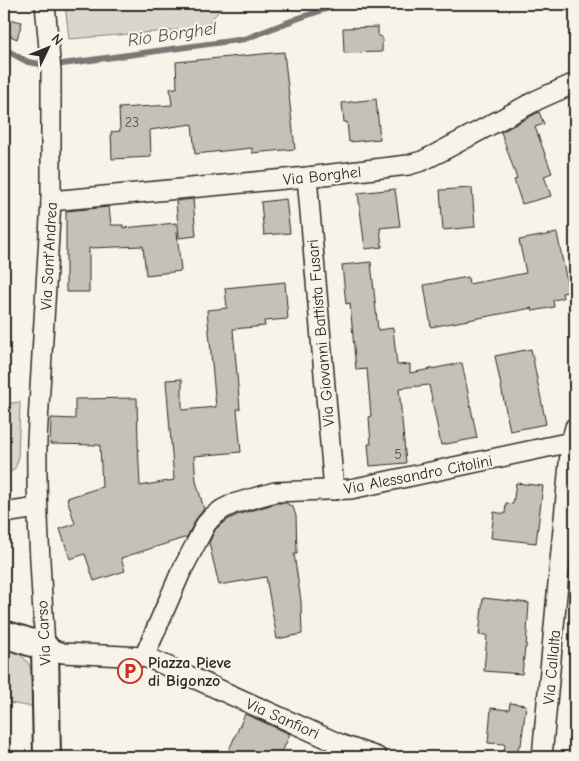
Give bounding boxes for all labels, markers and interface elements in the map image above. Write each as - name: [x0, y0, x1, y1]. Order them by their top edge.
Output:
- water label: Rio Borghel: [126, 18, 219, 51]
- north arrow: [22, 22, 72, 72]
- text: N: [48, 30, 66, 49]
- house number: 23: [125, 114, 139, 131]
- street label: Via Borghel: [282, 163, 362, 189]
- street label: Via Sant'Andrea: [37, 201, 61, 311]
- street label: Via Giovanni Battista Fusari: [304, 238, 338, 427]
- house number: 5: [394, 446, 402, 463]
- street label: Via Alessandro Citolini: [342, 452, 494, 498]
- street label: Via Carso: [33, 600, 55, 666]
- street label: Via Callalta: [540, 629, 564, 705]
- place label: Piazza Pieve di Bigonzo: [148, 654, 231, 690]
- parking icon: Piazza Pieve di Bigonzo: [117, 658, 143, 684]
- street label: Via Sanfiori: [243, 695, 322, 743]

